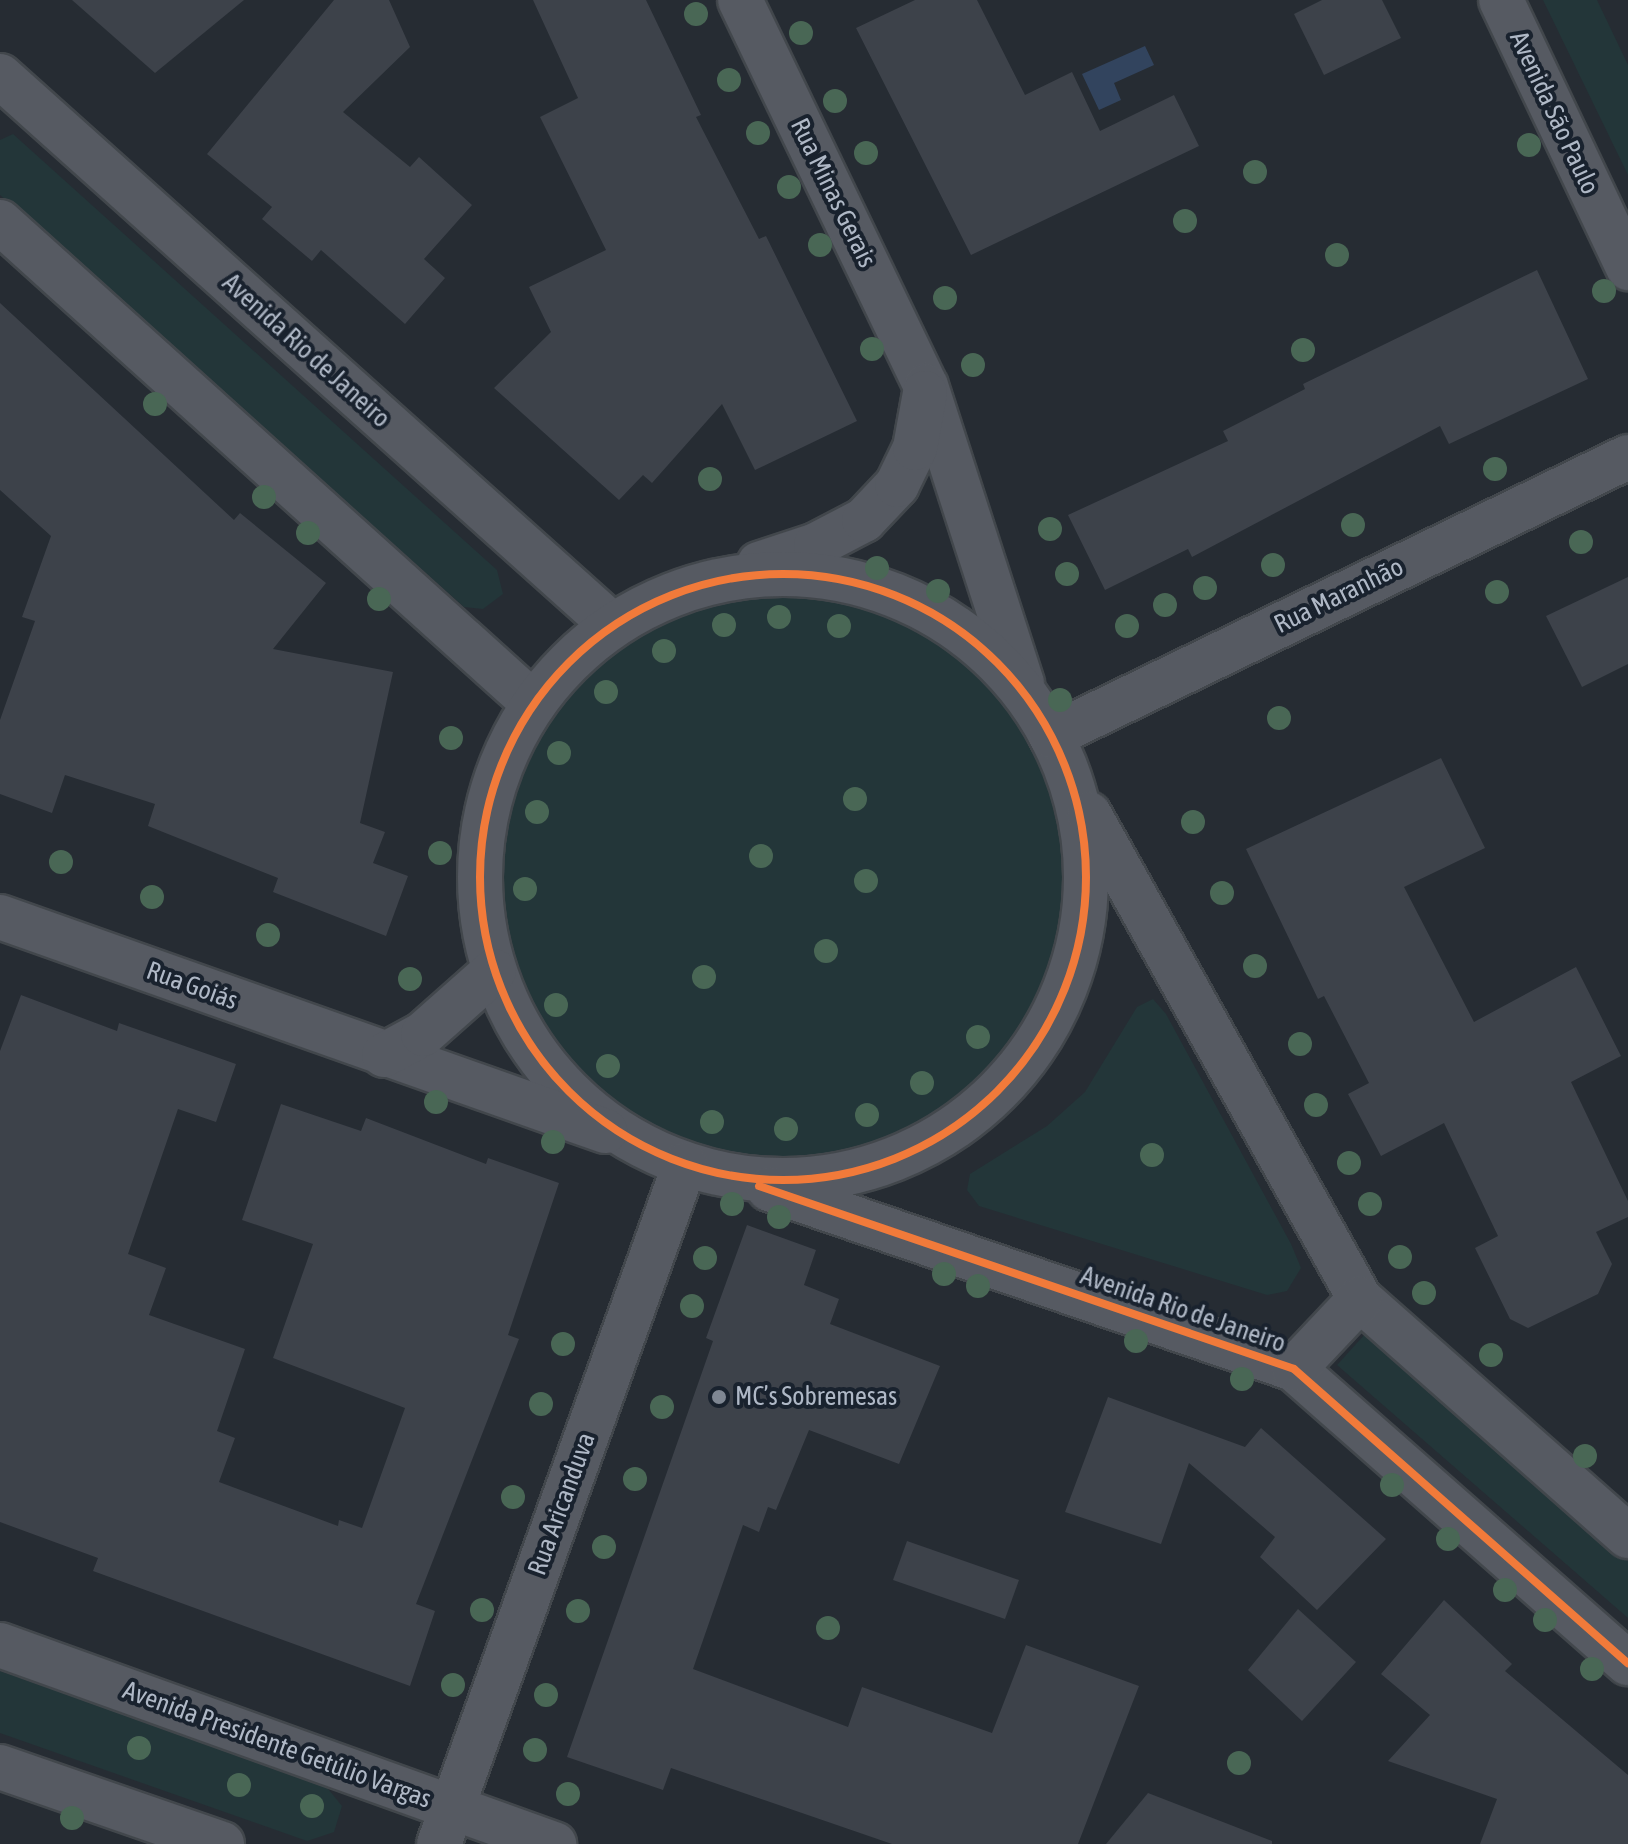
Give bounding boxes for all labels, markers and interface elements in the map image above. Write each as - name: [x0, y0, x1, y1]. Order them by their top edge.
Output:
- street label: Avenida São Paulo: [1503, 27, 1605, 199]
- street label: Rua Minas Gerais: [783, 113, 883, 273]
- street label: Avenida Rio de Janeiro: [216, 268, 396, 434]
- street label: Rua Maranhão: [1269, 551, 1409, 641]
- street label: Rua Goiás: [142, 955, 242, 1017]
- street label: Avenida Rio de Janeiro: [1076, 1260, 1290, 1360]
- place label: MC’s Sobremesas: [735, 1381, 897, 1413]
- marker: MC’s Sobremesas: [710, 1388, 728, 1406]
- street label: Rua Aricanduva: [522, 1428, 602, 1580]
- street label: Avenida Presidente Getúlio Vargas: [119, 1675, 435, 1815]

